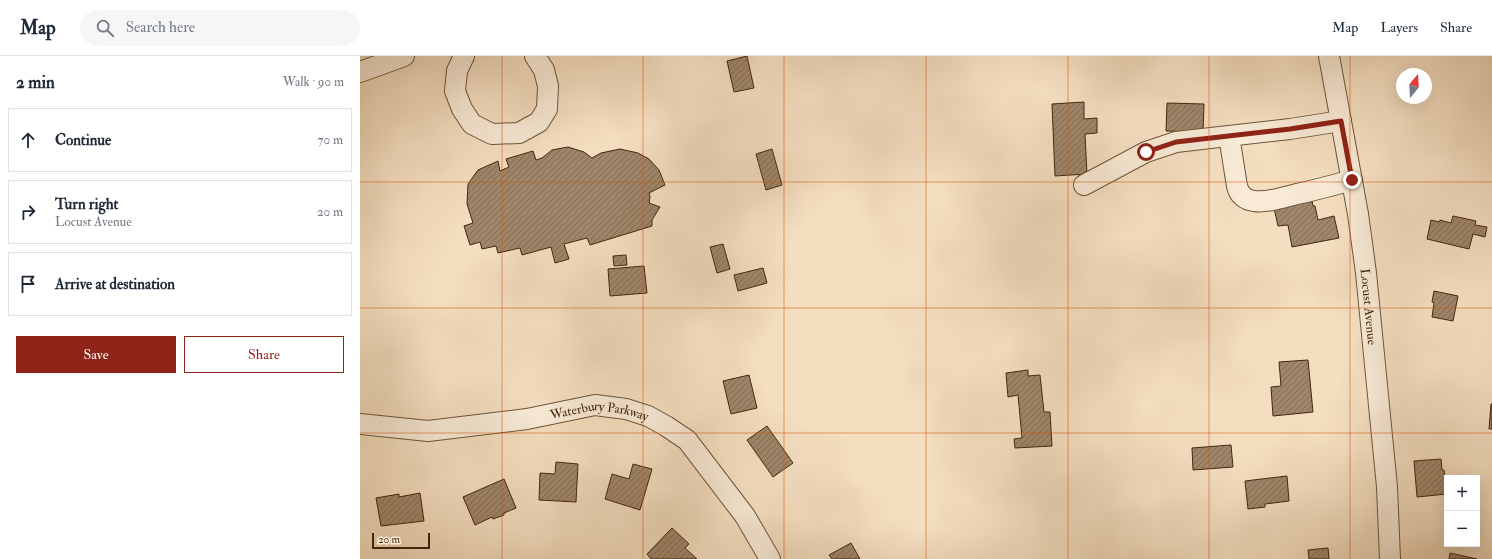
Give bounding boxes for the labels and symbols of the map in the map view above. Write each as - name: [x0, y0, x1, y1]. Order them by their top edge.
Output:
- north arrow: [1396, 68, 1432, 104]
- route start: [1137, 143, 1155, 161]
- route end: [1343, 171, 1361, 189]
- street label: Locust Avenue: [1357, 268, 1380, 346]
- street label: Waterbury Parkway: [548, 398, 651, 426]
- scale bar: [372, 531, 430, 550]

